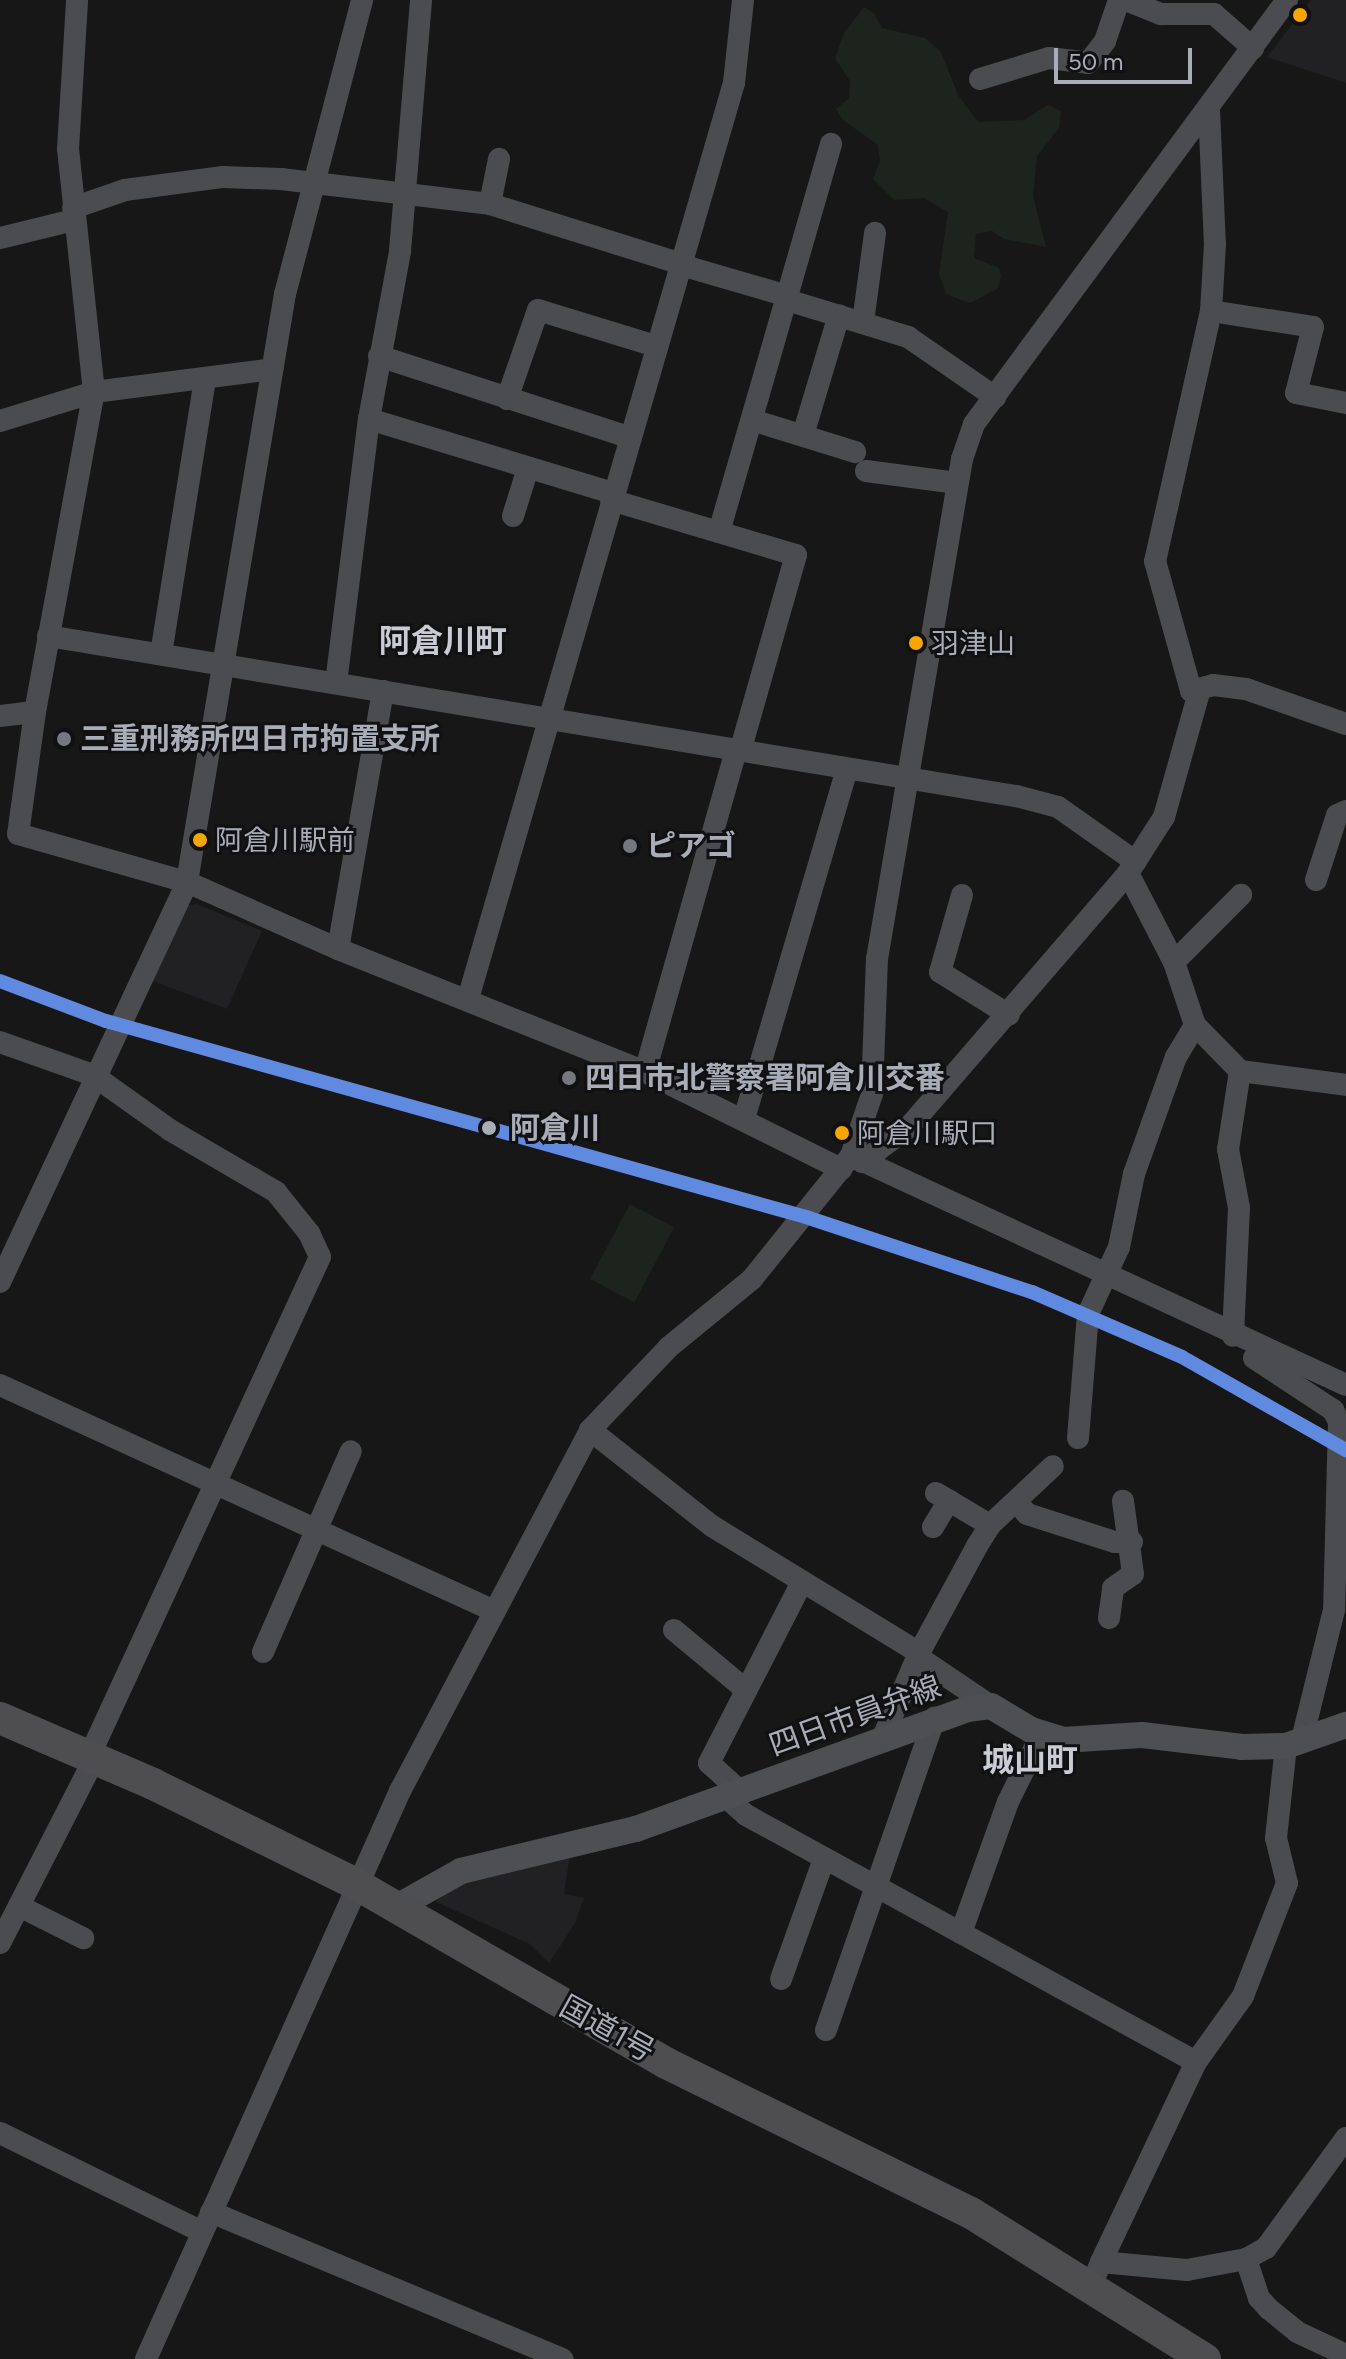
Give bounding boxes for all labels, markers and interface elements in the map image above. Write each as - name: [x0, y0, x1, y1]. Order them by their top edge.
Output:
- unlabelled marker: [1292, 7, 1308, 23]
- scale bar: [1058, 32, 1196, 82]
- text: 50 m: [1068, 47, 1124, 76]
- district label: 阿倉川町: [379, 622, 507, 660]
- place label: 羽津山: [931, 626, 1015, 660]
- marker: 羽津山: [908, 635, 924, 651]
- place label: 三重刑務所四日市拘置支所: [80, 721, 440, 757]
- marker: 三重刑務所四日市拘置支所: [55, 730, 73, 748]
- place label: 阿倉川駅前: [215, 823, 355, 857]
- place label: ピアゴ: [646, 828, 736, 864]
- marker: 阿倉川駅前: [192, 832, 208, 848]
- marker: ピアゴ: [621, 837, 639, 855]
- place label: 四日市北警察署阿倉川交番: [585, 1060, 945, 1096]
- marker: 四日市北警察署阿倉川交番: [560, 1069, 578, 1087]
- place label: 阿倉川: [510, 1110, 600, 1146]
- marker: 阿倉川: [475, 1114, 503, 1142]
- place label: 阿倉川駅口: [857, 1116, 997, 1150]
- marker: 阿倉川駅口: [834, 1125, 850, 1141]
- street label: 四日市員弁線: [764, 1668, 946, 1764]
- district label: 城山町: [982, 1741, 1078, 1779]
- street label: 国道1号: [553, 1988, 661, 2070]

